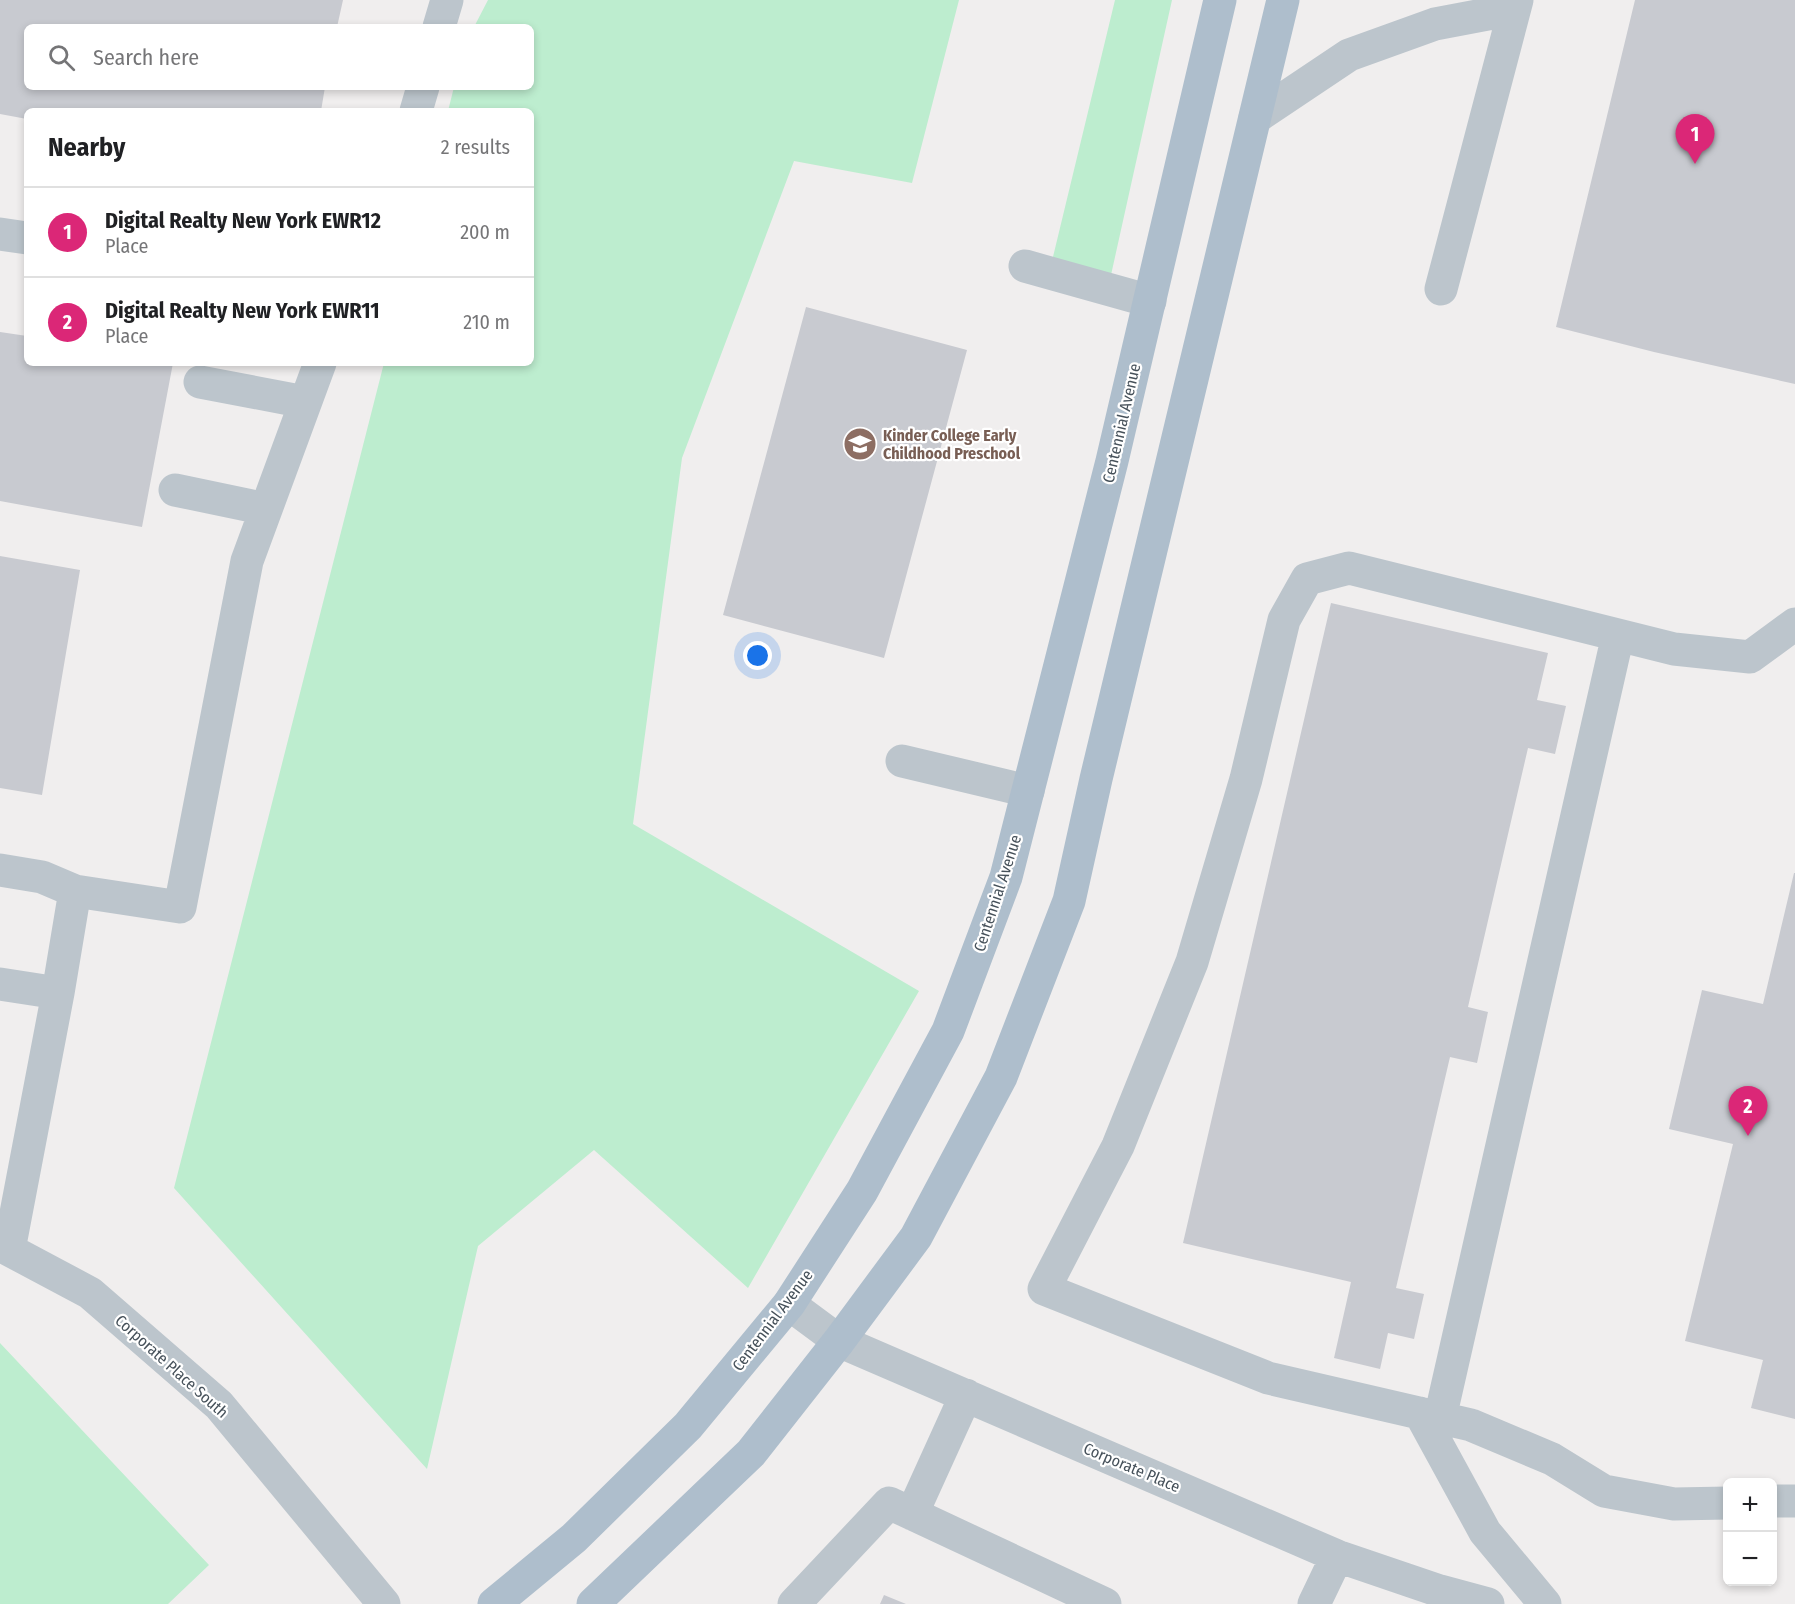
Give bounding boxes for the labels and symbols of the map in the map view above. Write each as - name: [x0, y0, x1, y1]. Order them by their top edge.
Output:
- pin: 1: [1676, 114, 1714, 164]
- street label: Centennial Avenue: [1099, 362, 1144, 485]
- school or university icon: Kinder College Early Childhood Preschool: [842, 426, 878, 462]
- place label: Kinder College Early Childhood Preschool: [883, 426, 1021, 463]
- your location: [743, 641, 772, 670]
- street label: Centennial Avenue: [970, 832, 1025, 954]
- pin: 2: [1728, 1086, 1768, 1136]
- street label: Centennial Avenue: [728, 1266, 817, 1375]
- street label: Corporate Place South: [111, 1311, 232, 1422]
- street label: Corporate Place: [1081, 1439, 1183, 1496]

